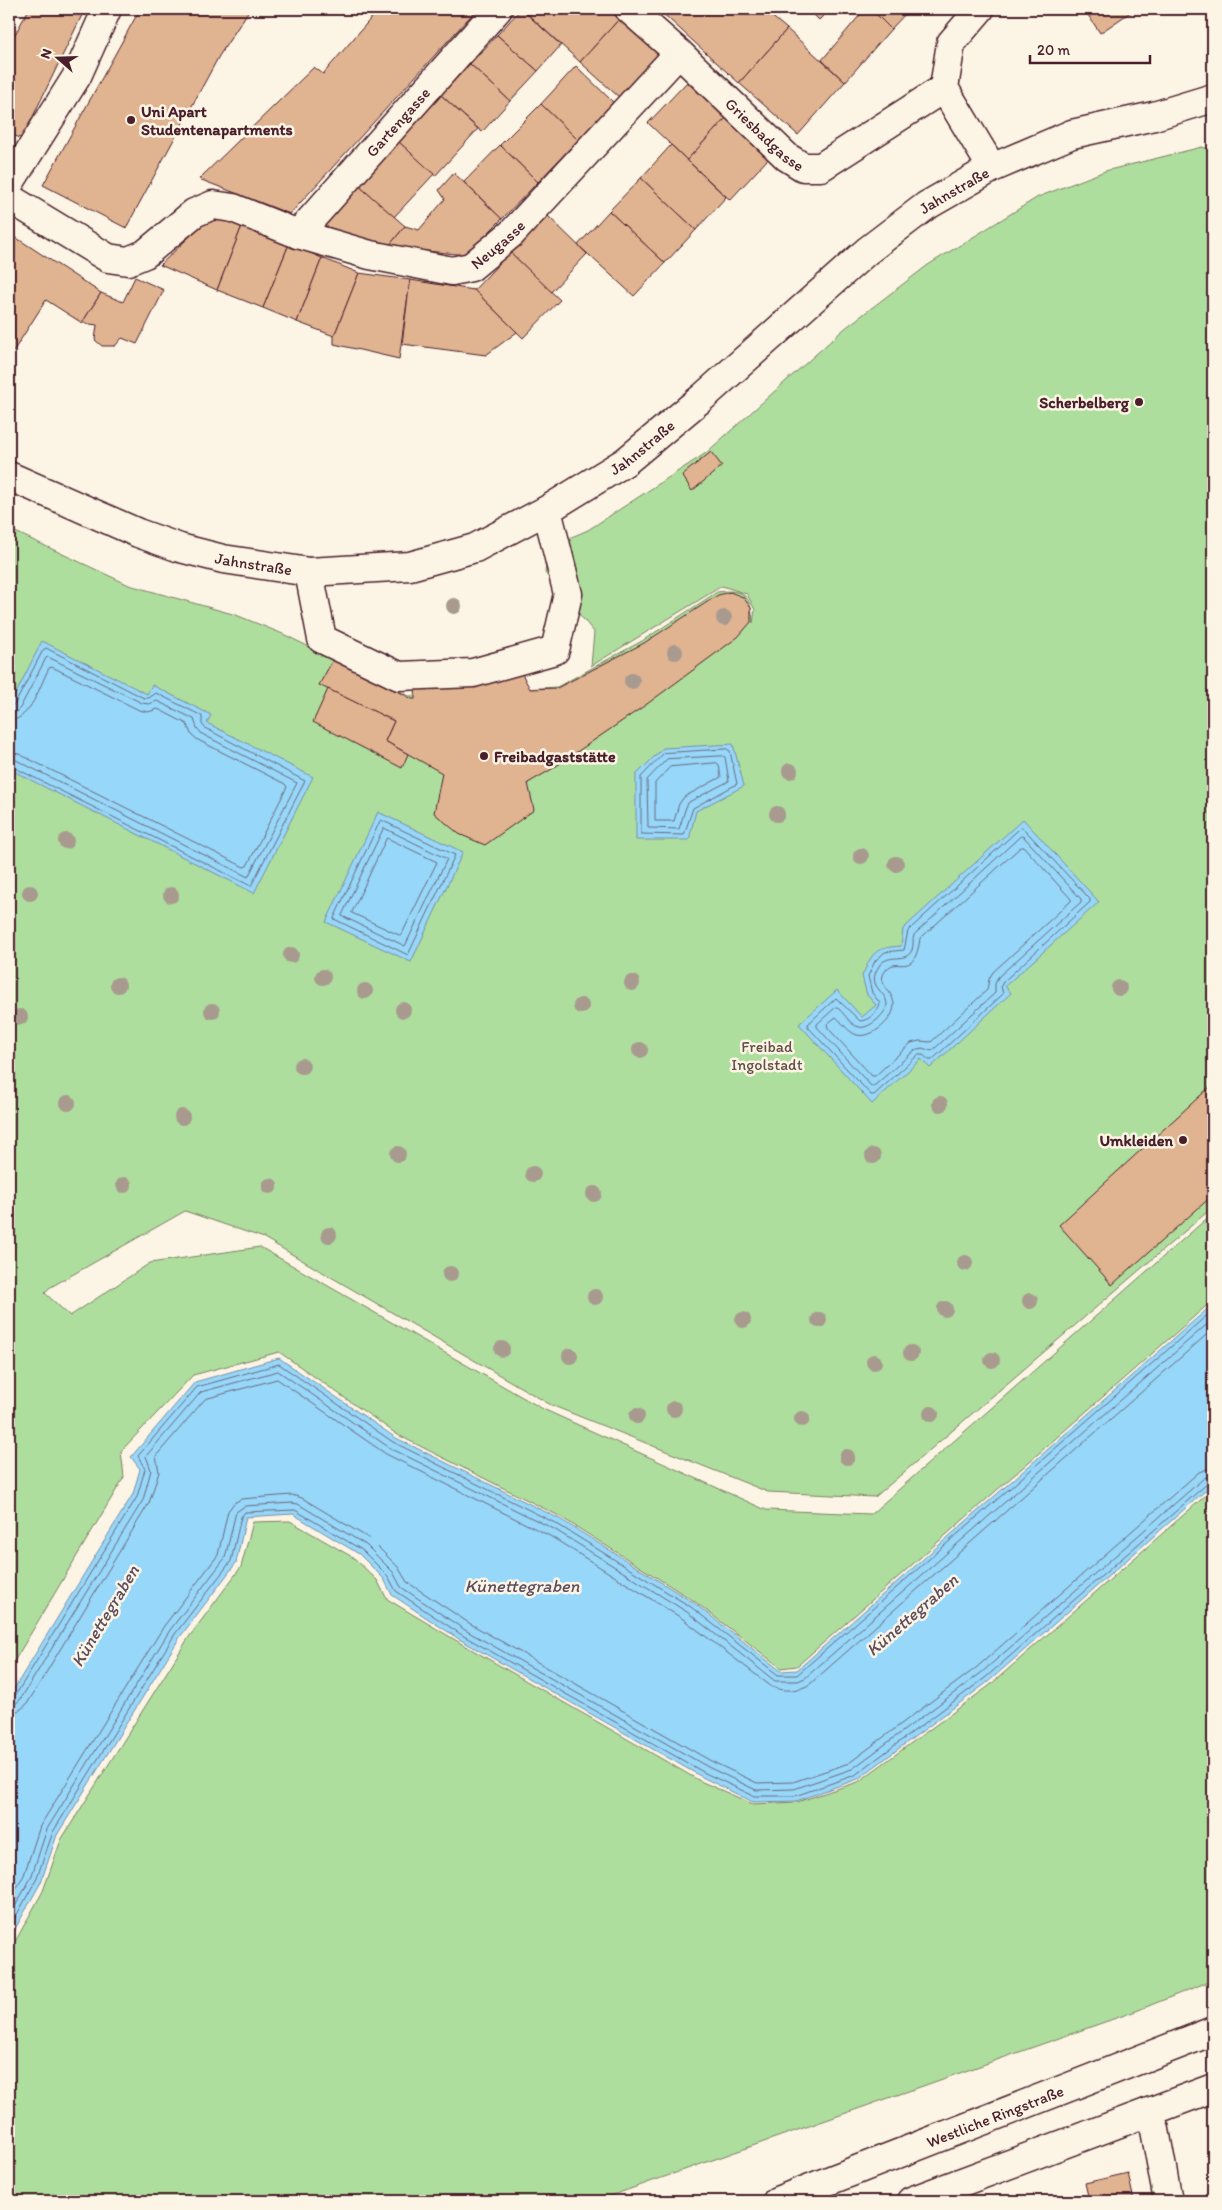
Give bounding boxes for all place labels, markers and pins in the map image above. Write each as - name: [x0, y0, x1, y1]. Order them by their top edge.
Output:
- place label: Uni Apart Studentenapartments: [141, 102, 293, 140]
- marker: Uni Apart Studentenapartments: [125, 114, 137, 126]
- place label: Scherbelberg: [1039, 393, 1130, 413]
- marker: Scherbelberg: [1133, 396, 1145, 408]
- place label: Freibadgaststätte: [494, 747, 616, 767]
- marker: Freibadgaststätte: [478, 750, 490, 762]
- place label: Umkleiden: [1099, 1131, 1173, 1150]
- marker: Umkleiden: [1177, 1134, 1189, 1146]

